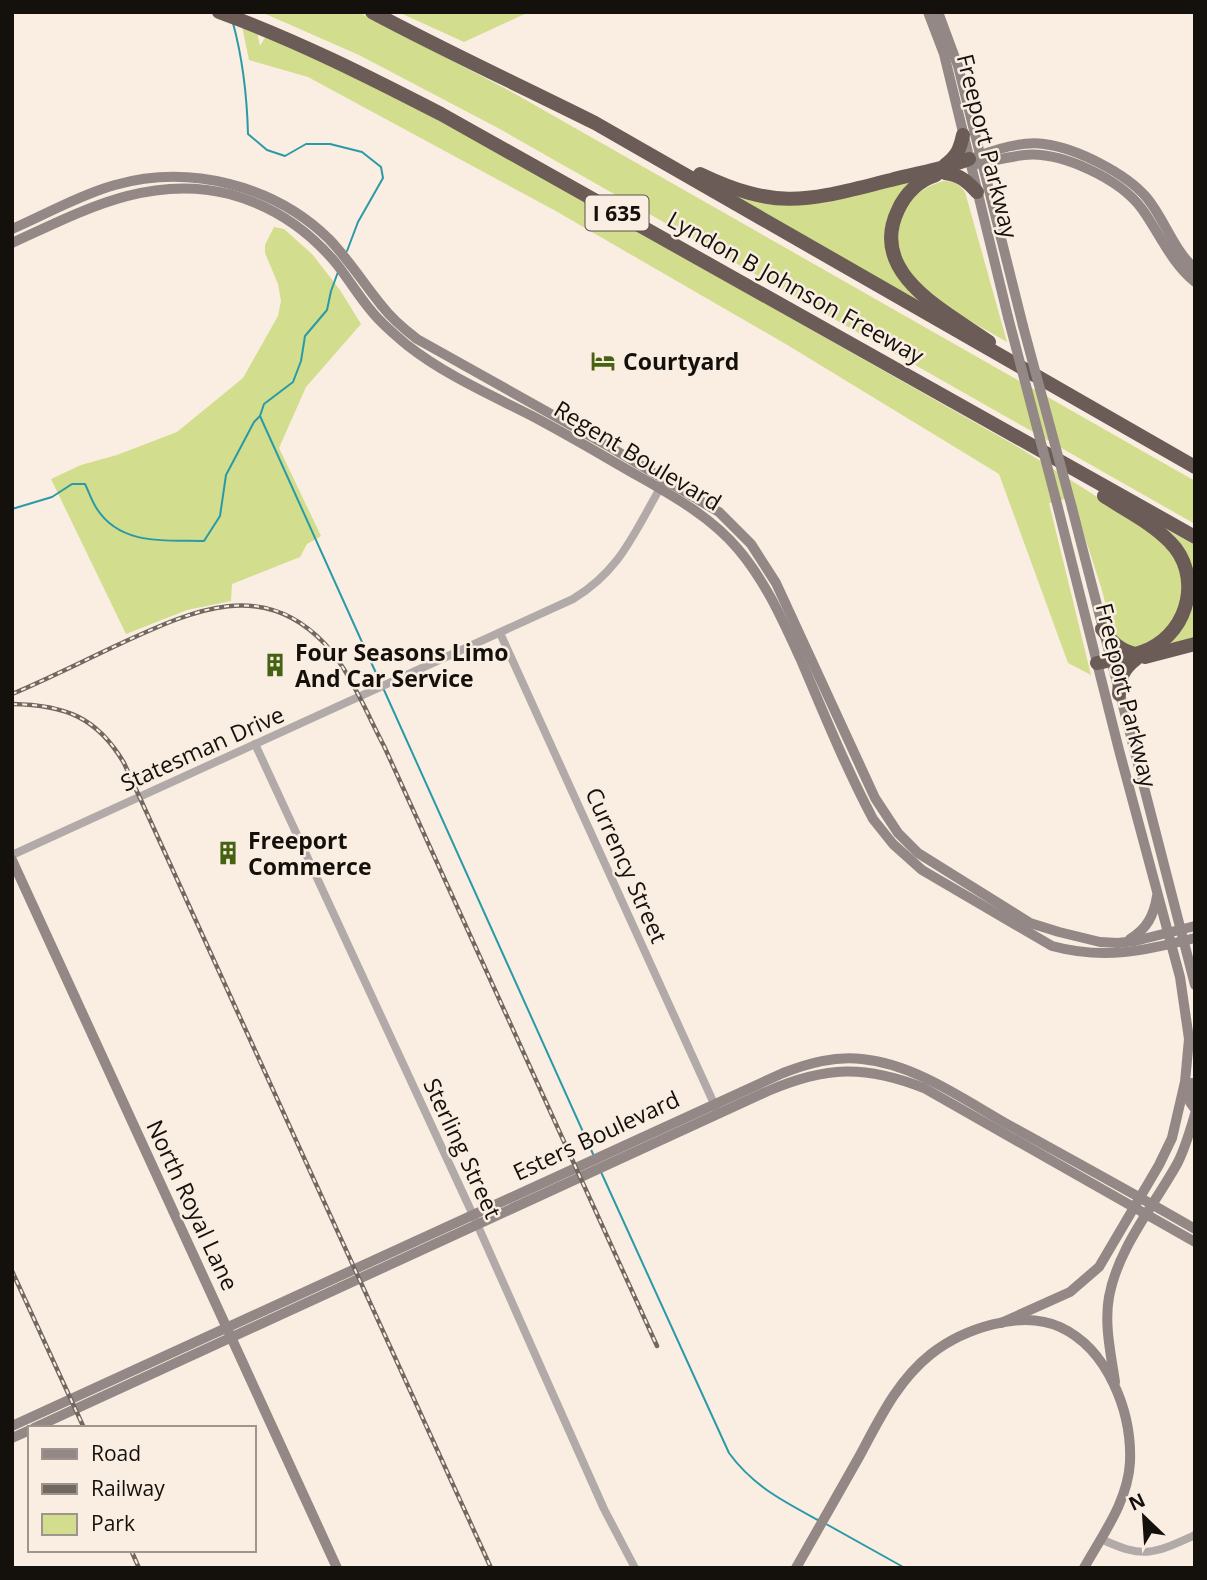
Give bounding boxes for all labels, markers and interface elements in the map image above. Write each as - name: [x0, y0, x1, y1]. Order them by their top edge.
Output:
- street label: Freeport Parkway: [950, 51, 1026, 242]
- road number: I 635: [586, 196, 648, 230]
- street label: Lyndon B Johnson Freeway: [662, 203, 930, 371]
- place label: Courtyard: [623, 345, 739, 377]
- hotel icon: Courtyard: [589, 347, 617, 375]
- street label: Regent Boulevard: [548, 392, 728, 518]
- street label: Freeport Parkway: [1089, 600, 1165, 791]
- place label: Four Seasons Limo And Car Service: [295, 636, 509, 694]
- building icon: Four Seasons Limo And Car Service: [261, 651, 289, 679]
- street label: Statesman Drive: [115, 698, 289, 798]
- street label: Currency Street: [578, 782, 676, 948]
- place label: Freeport Commerce: [248, 824, 372, 882]
- building icon: Freeport Commerce: [214, 839, 242, 867]
- street label: Sterling Street: [416, 1073, 510, 1223]
- street label: Esters Boulevard: [507, 1082, 685, 1188]
- street label: North Royal Lane: [139, 1115, 247, 1295]
- legend: [28, 1426, 256, 1552]
- text: Road: [91, 1439, 141, 1467]
- text: Railway: [91, 1474, 165, 1502]
- north arrow: [1109, 1482, 1179, 1552]
- text: N: [1124, 1487, 1149, 1517]
- text: Park: [91, 1509, 135, 1537]

